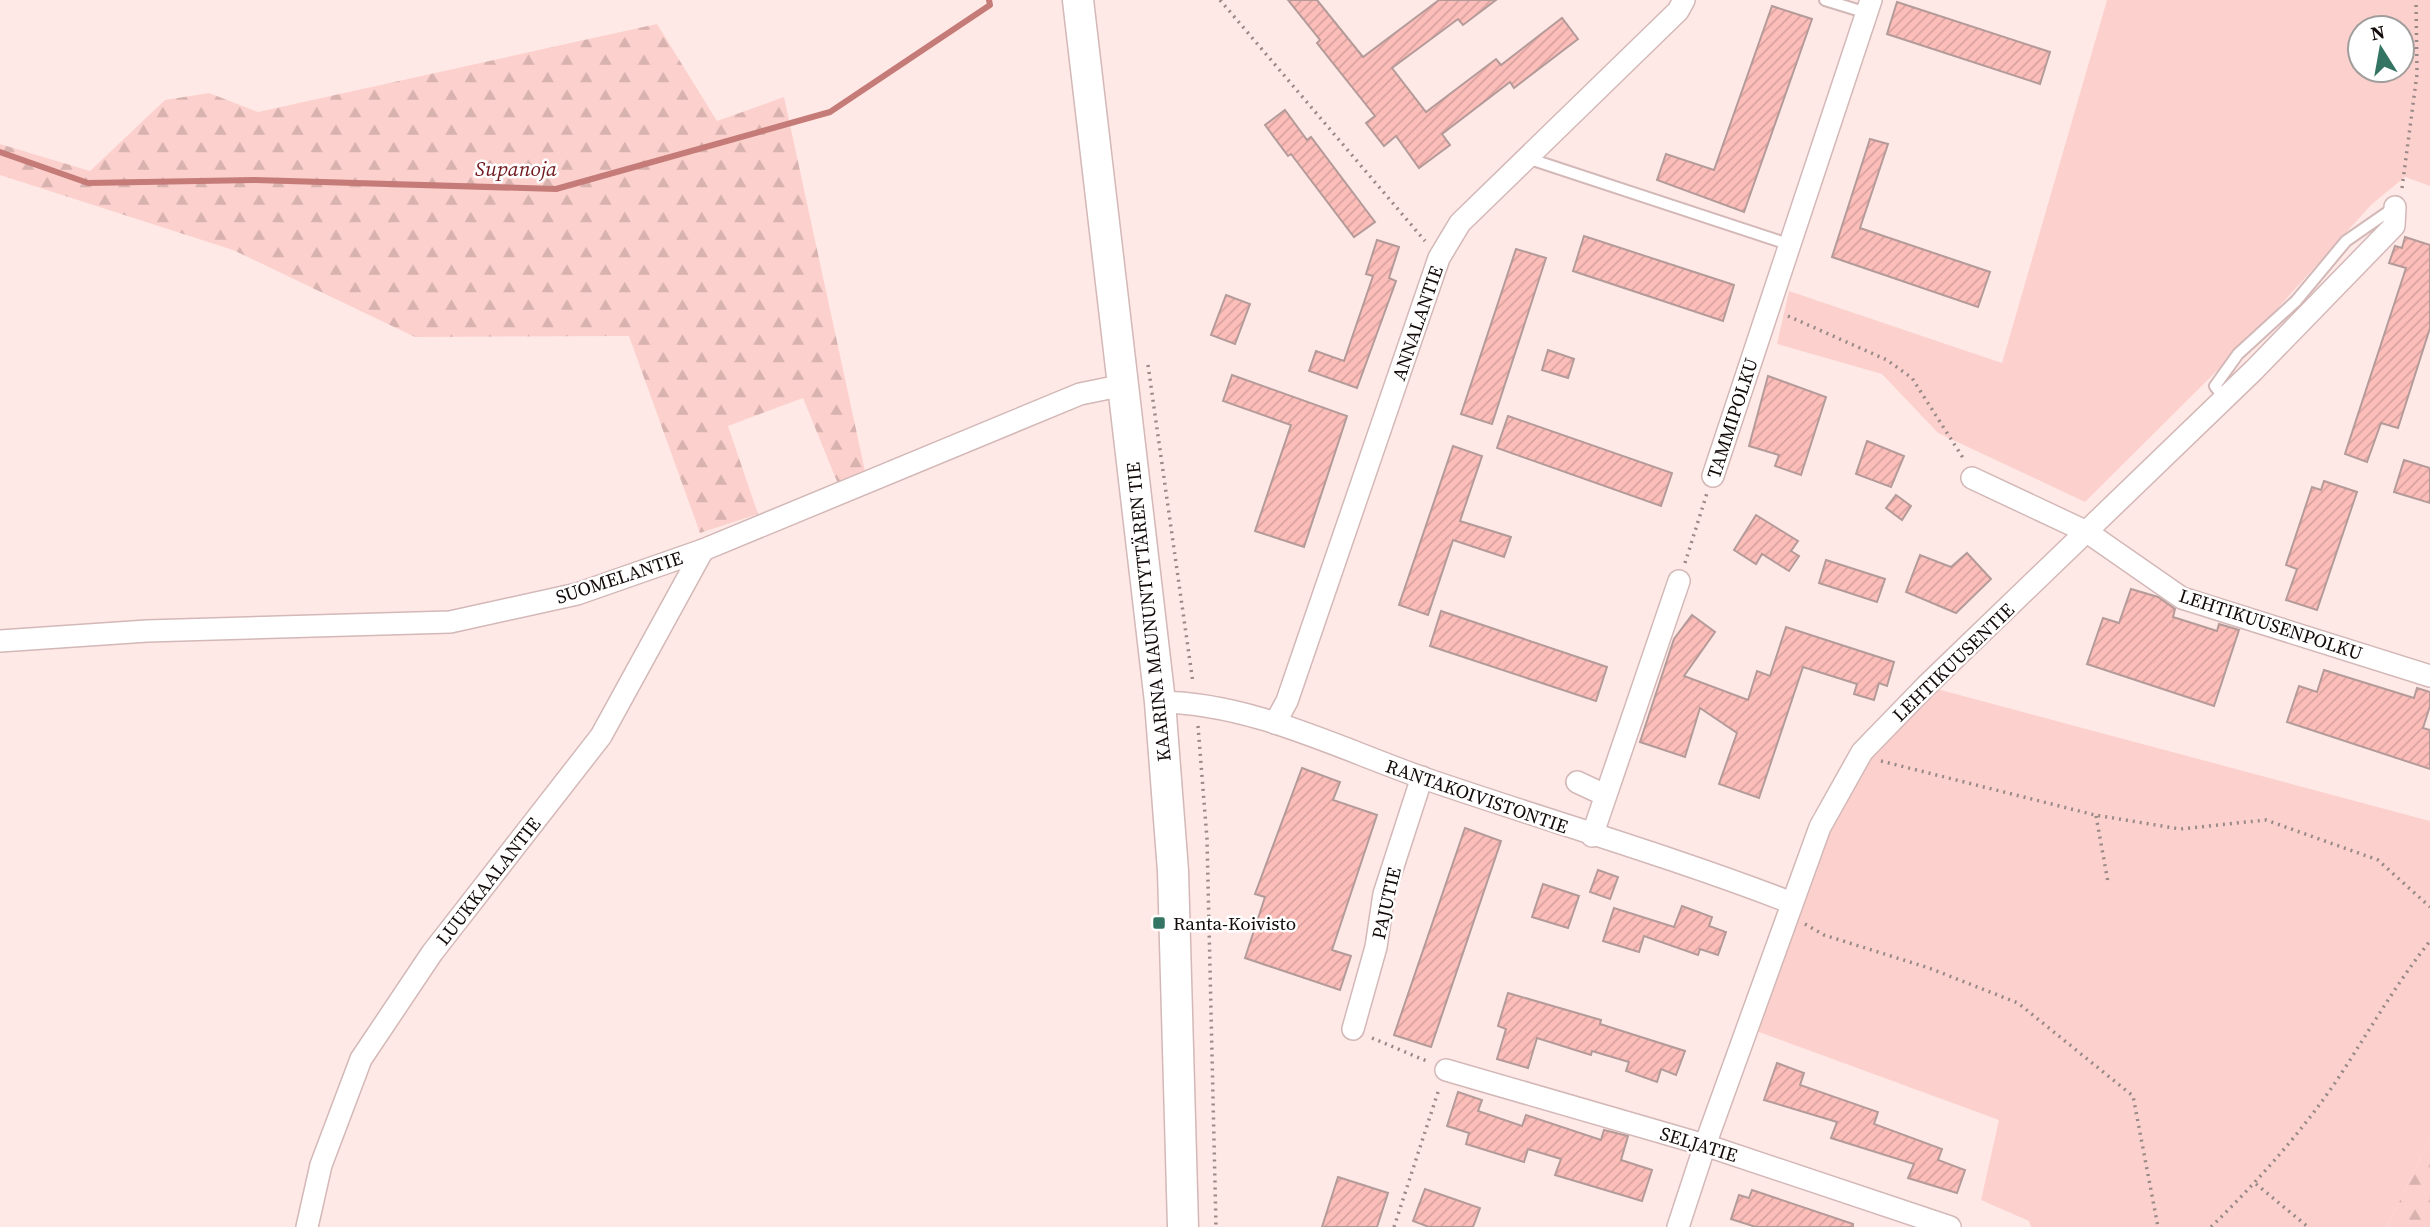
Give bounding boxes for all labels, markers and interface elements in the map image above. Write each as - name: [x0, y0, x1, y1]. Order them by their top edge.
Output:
- north arrow: [2346, 14, 2416, 84]
- text: N: [2368, 18, 2387, 46]
- water label: Supanoja: [475, 154, 557, 183]
- street label: ANNALANTIE: [1385, 262, 1449, 384]
- street label: TAMMIPOLKU: [1700, 354, 1764, 482]
- street label: KAARINA MAUNUNTYTTÄREN TIE: [1119, 461, 1177, 763]
- street label: SUOMELANTIE: [552, 544, 686, 610]
- street label: LEHTIKUUSENPOLKU: [2176, 582, 2366, 666]
- street label: LEHTIKUUSENTIE: [1886, 597, 2020, 727]
- street label: RANTAKOIVISTONTIE: [1382, 753, 1572, 839]
- street label: LUUKKAALANTIE: [430, 812, 546, 950]
- street label: PAJUTIE: [1365, 864, 1407, 942]
- place label: Ranta-Koivisto: [1173, 910, 1296, 936]
- marker: Ranta-Koivisto: [1151, 915, 1167, 931]
- street label: SELJATIE: [1657, 1120, 1741, 1168]

